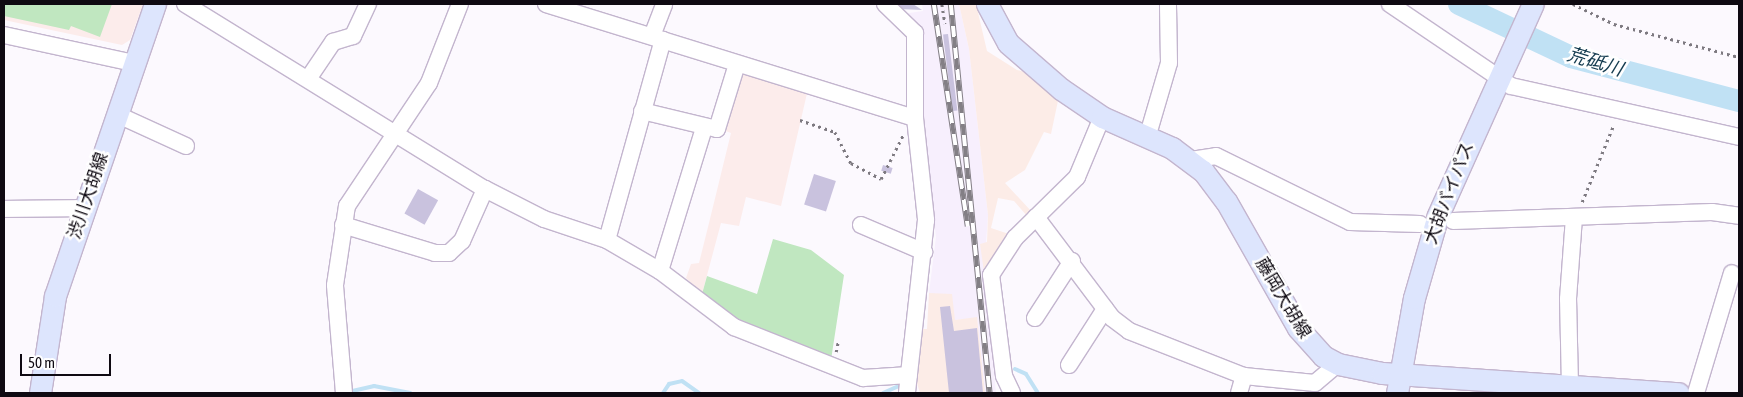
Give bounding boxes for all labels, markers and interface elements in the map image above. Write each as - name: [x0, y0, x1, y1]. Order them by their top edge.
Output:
- water label: 荒砥川: [1564, 43, 1626, 81]
- street label: 大胡バイパス: [1420, 139, 1478, 247]
- street label: 渋川大胡線: [63, 150, 113, 242]
- street label: 藤岡大胡線: [1251, 254, 1315, 342]
- scale bar: [22, 344, 114, 376]
- text: 50 m: [28, 354, 55, 371]

